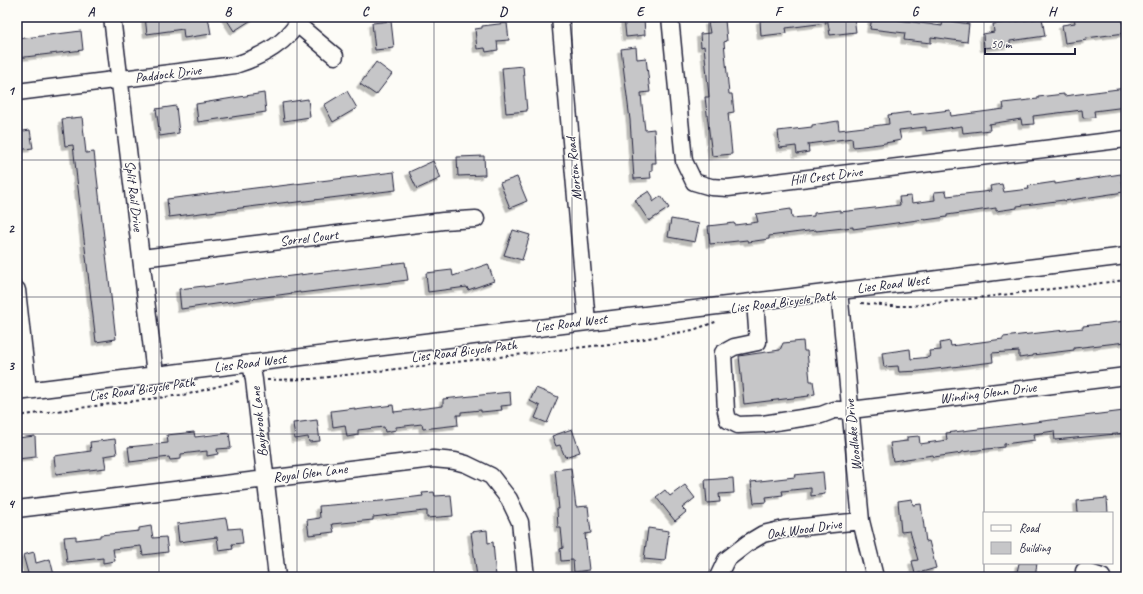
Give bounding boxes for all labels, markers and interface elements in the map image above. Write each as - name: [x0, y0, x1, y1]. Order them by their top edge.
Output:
- text: A: [88, 4, 96, 20]
- text: B: [225, 4, 233, 20]
- text: C: [362, 4, 370, 20]
- text: D: [499, 4, 508, 20]
- text: E: [637, 4, 646, 20]
- text: F: [775, 4, 784, 20]
- text: G: [912, 4, 920, 20]
- text: H: [1048, 4, 1058, 20]
- scale bar: [985, 30, 1075, 56]
- text: 50 m: [991, 36, 1013, 52]
- street label: Paddock Drive: [134, 61, 204, 86]
- text: 1: [8, 83, 16, 99]
- street label: Morton Road: [562, 134, 586, 201]
- street label: Split Rail Drive: [121, 160, 147, 234]
- street label: Hill Crest Drive: [789, 163, 865, 189]
- text: 2: [8, 221, 15, 237]
- street label: Sorrel Court: [279, 226, 340, 250]
- street label: Lies Road West: [856, 271, 931, 297]
- street label: Lies Road Bicycle Path: [729, 287, 837, 317]
- street label: Lies Road West: [534, 310, 609, 336]
- street label: Lies Road Bicycle Path: [410, 336, 518, 366]
- street label: Lies Road West: [213, 350, 288, 376]
- text: 3: [8, 358, 15, 374]
- street label: Lies Road Bicycle Path: [88, 373, 196, 405]
- street label: Winding Glenn Drive: [939, 378, 1039, 407]
- street label: Baybrook Lane: [247, 385, 271, 458]
- street label: Woodlake Drive: [841, 397, 865, 472]
- street label: Royal Glen Lane: [272, 460, 350, 486]
- text: 4: [8, 496, 16, 512]
- legend: [983, 512, 1113, 564]
- street label: Oak Wood Drive: [765, 515, 844, 543]
- text: Road: [1019, 520, 1041, 536]
- text: Building: [1019, 540, 1051, 556]

